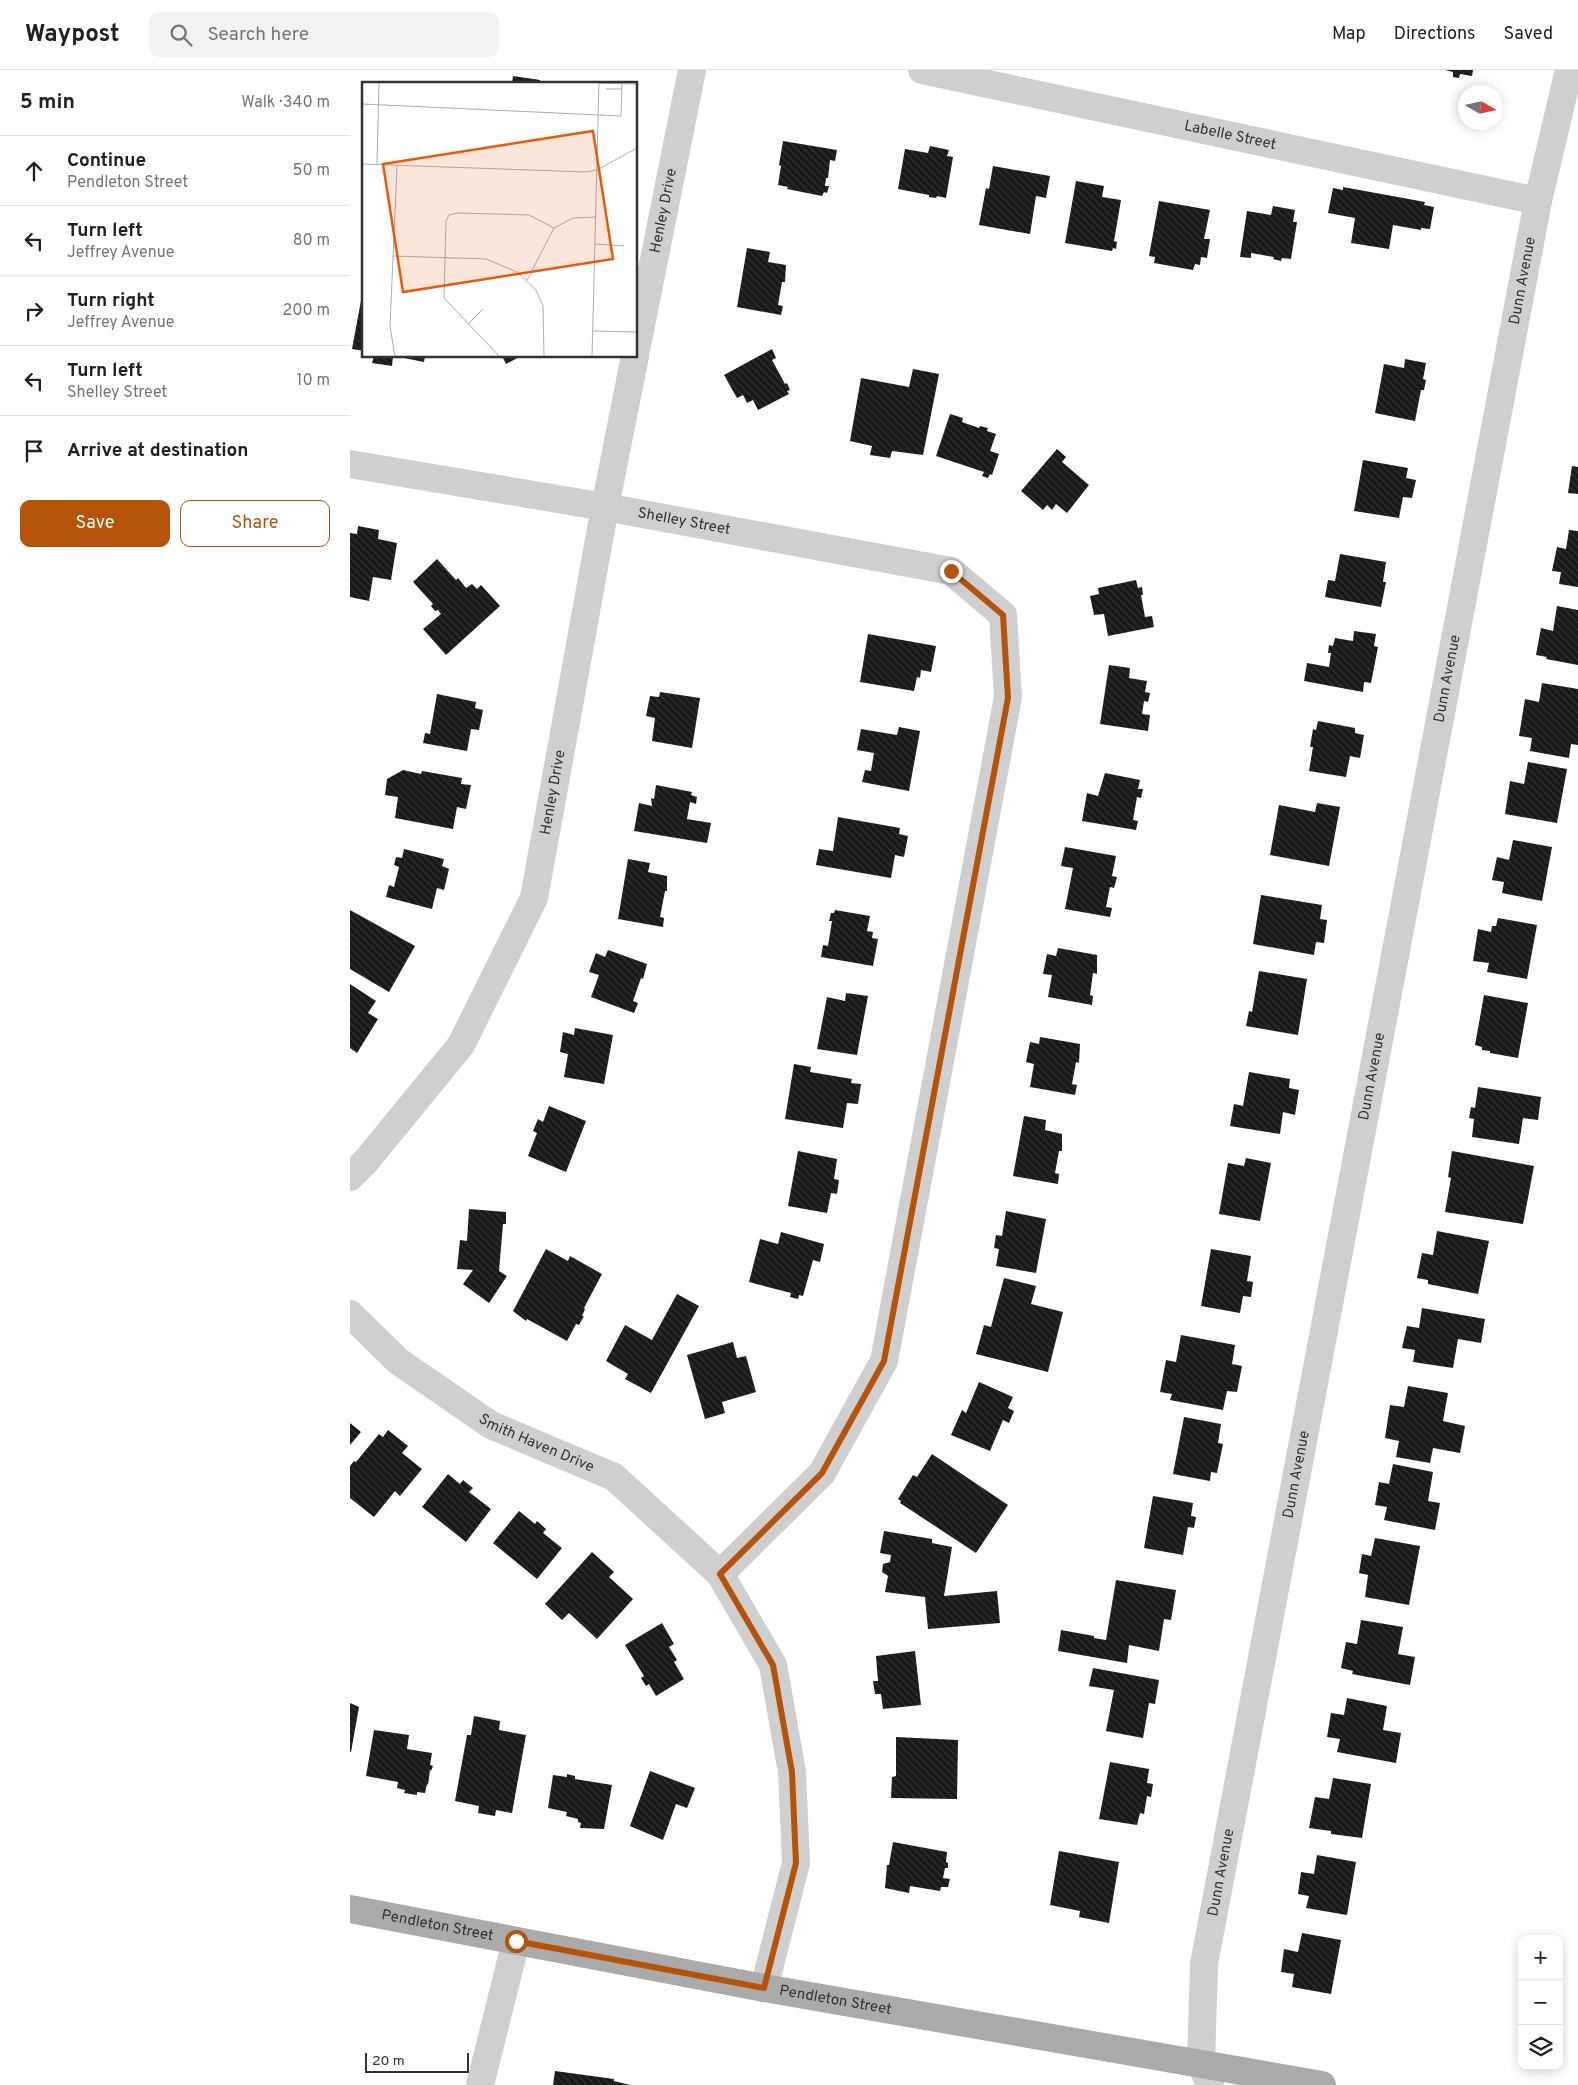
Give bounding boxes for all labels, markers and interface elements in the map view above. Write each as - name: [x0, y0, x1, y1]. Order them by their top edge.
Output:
- search box: [149, 12, 499, 57]
- text: Waypost: [25, 20, 119, 50]
- icon: search: [167, 21, 195, 49]
- text: Search here: [207, 23, 309, 47]
- text: Map: [1332, 23, 1366, 46]
- text: Directions: [1394, 23, 1476, 46]
- text: Saved: [1504, 23, 1553, 46]
- inset map: [362, 82, 638, 358]
- north arrow: [1458, 85, 1503, 130]
- text: 5 min: [20, 89, 75, 116]
- text: Walk · 340 m: [241, 93, 330, 113]
- street label: Labelle Street: [1182, 116, 1278, 155]
- text: Continue: [67, 149, 146, 173]
- icon: ahead: [20, 157, 48, 185]
- text: 50 m: [293, 161, 330, 181]
- street label: Henley Drive: [646, 167, 682, 255]
- text: Pendleton Street: [67, 173, 188, 193]
- text: Turn left: [67, 219, 143, 243]
- icon: left: [20, 227, 48, 255]
- text: 80 m: [293, 231, 330, 251]
- street label: Dunn Avenue: [1505, 235, 1541, 326]
- text: Jeffrey Avenue: [67, 243, 174, 263]
- text: Turn right: [67, 289, 155, 313]
- icon: right: [20, 297, 48, 325]
- text: 200 m: [282, 301, 330, 321]
- text: Jeffrey Avenue: [67, 313, 174, 333]
- text: Turn left: [67, 359, 143, 383]
- icon: left: [20, 367, 48, 395]
- text: 10 m: [296, 371, 330, 391]
- text: Shelley Street: [67, 383, 167, 403]
- icon: arrive: [20, 437, 48, 465]
- text: Arrive at destination: [67, 439, 248, 463]
- button: Save: [20, 500, 170, 547]
- button: Share: [180, 500, 330, 547]
- street label: Shelley Street: [636, 504, 732, 540]
- route end: [940, 560, 963, 583]
- street label: Dunn Avenue: [1430, 633, 1465, 724]
- street label: Henley Drive: [536, 748, 570, 836]
- street label: Dunn Avenue: [1354, 1031, 1390, 1122]
- street label: Smith Haven Drive: [475, 1410, 597, 1477]
- street label: Dunn Avenue: [1279, 1429, 1314, 1520]
- street label: Dunn Avenue: [1204, 1827, 1239, 1918]
- street label: Pendleton Street: [380, 1906, 495, 1946]
- route start: [505, 1930, 528, 1953]
- map controls: [1518, 1935, 1563, 2070]
- button: +: [1518, 1935, 1563, 1980]
- button: −: [1518, 1980, 1563, 2025]
- street label: Pendleton Street: [778, 1981, 893, 2020]
- button: layers: [1518, 2025, 1563, 2070]
- scale bar: [365, 2050, 469, 2073]
- text: 20 m: [372, 2053, 405, 2070]

